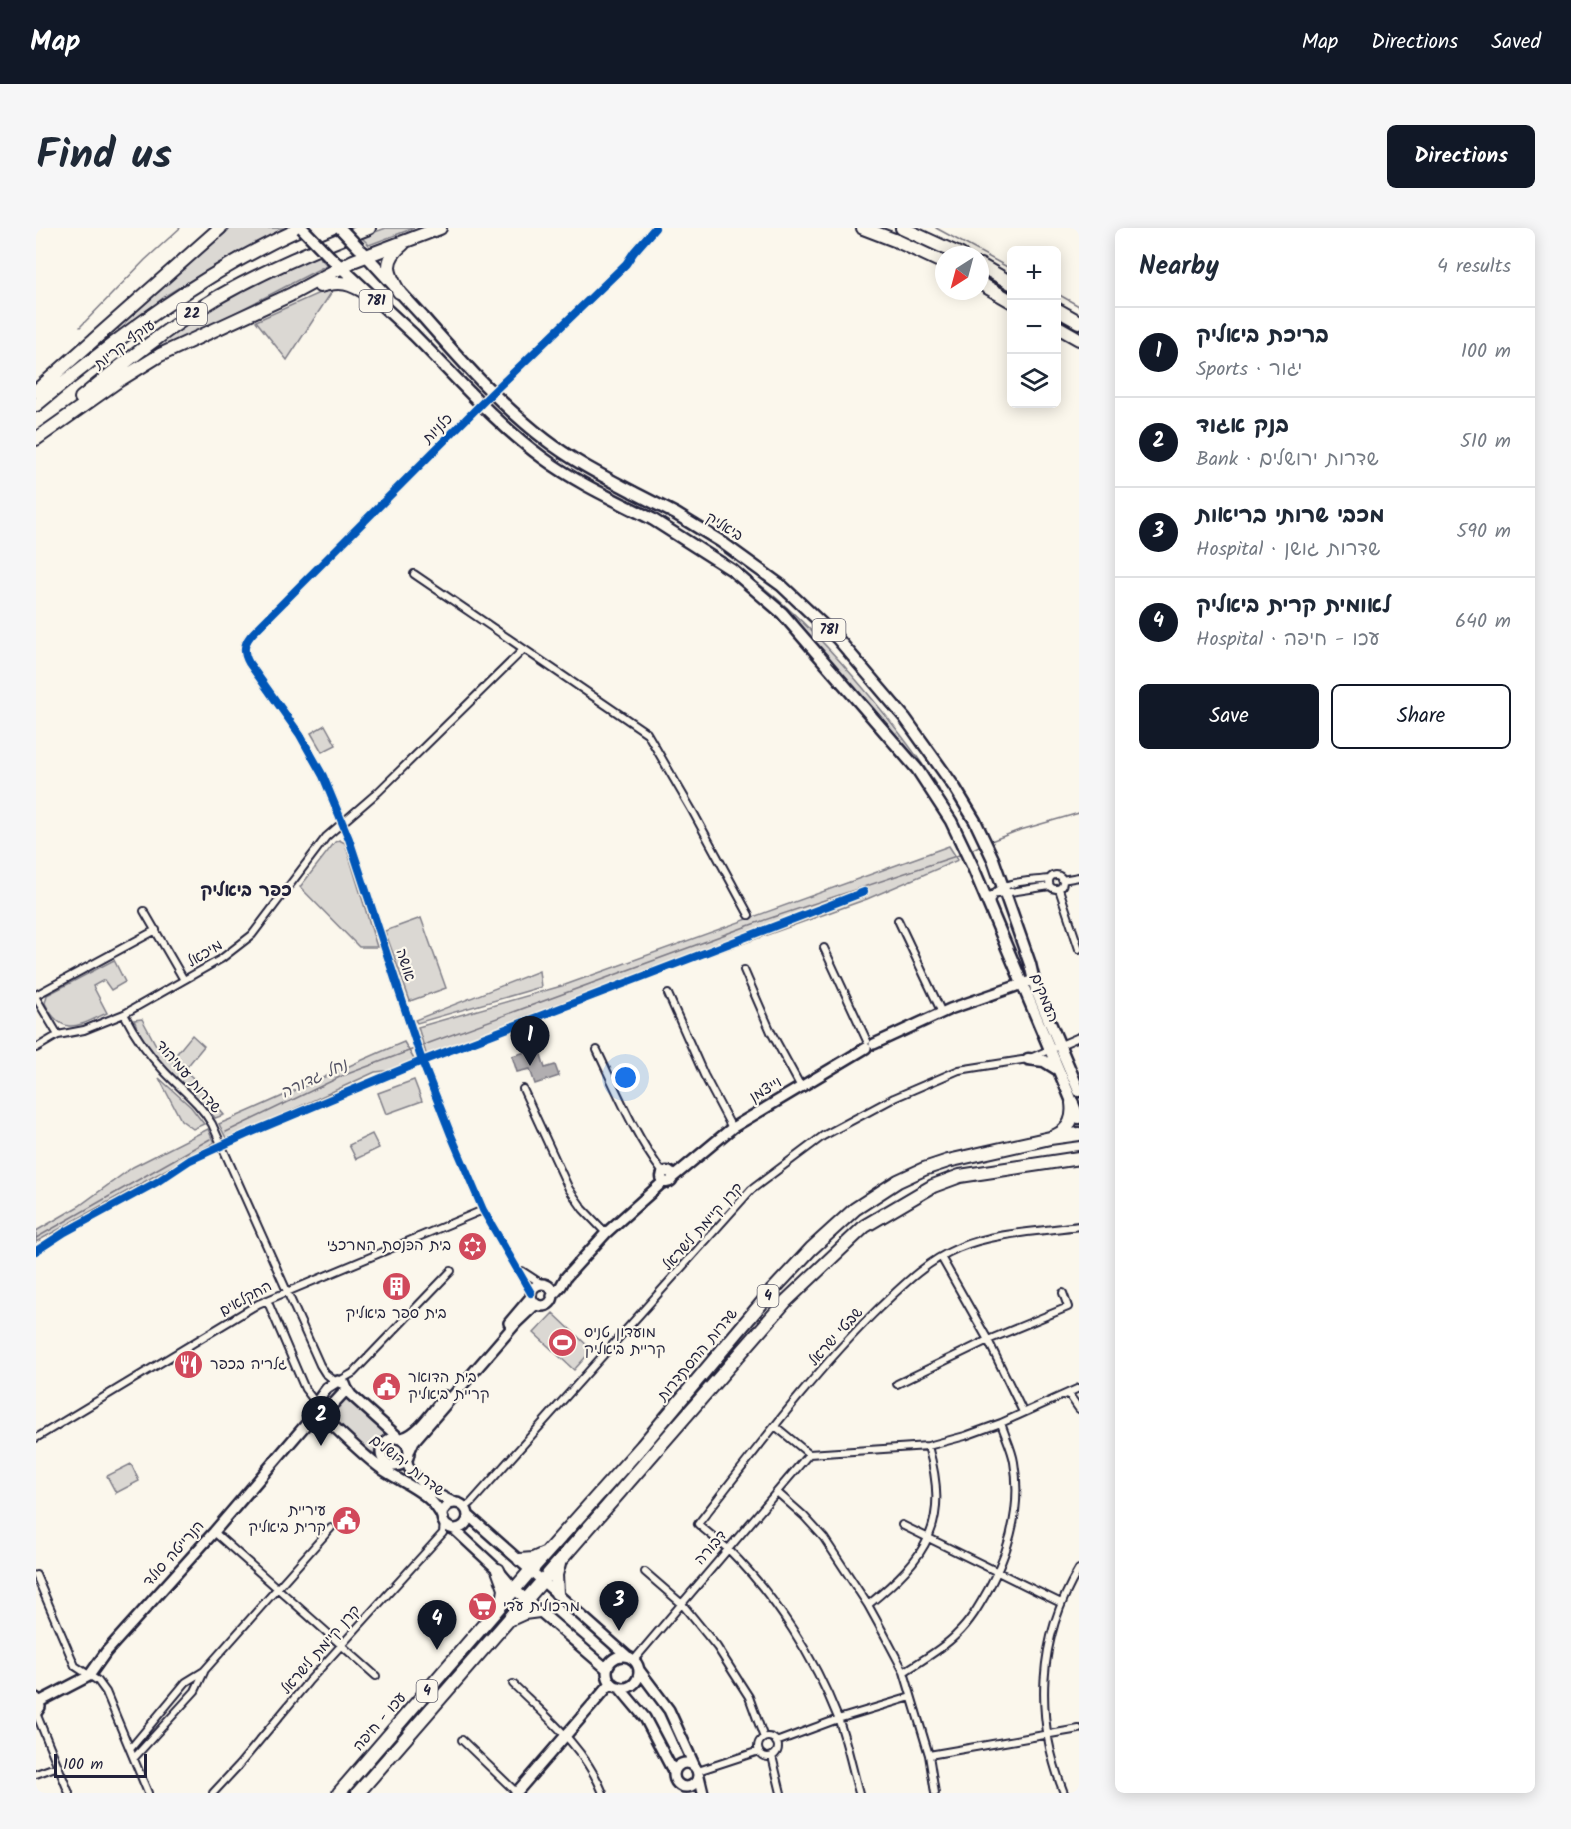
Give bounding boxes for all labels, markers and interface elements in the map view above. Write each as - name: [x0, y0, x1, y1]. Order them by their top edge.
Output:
- text: Map: [30, 20, 81, 65]
- text: Map: [1302, 26, 1338, 59]
- text: Directions: [1371, 26, 1458, 59]
- text: Saved: [1491, 26, 1541, 59]
- text: Find us: [36, 123, 172, 190]
- button: Directions: [1387, 125, 1535, 188]
- north arrow: [935, 246, 989, 300]
- map controls: [1007, 246, 1061, 408]
- button: +: [1007, 246, 1061, 300]
- text: Nearby: [1139, 246, 1219, 288]
- text: 4 results: [1437, 251, 1511, 283]
- road number: 781: [360, 290, 392, 312]
- button: −: [1007, 300, 1061, 354]
- road number: 22: [177, 303, 207, 325]
- street label: עוקף קריות: [88, 314, 161, 377]
- text: בריכת ביאליק: [1196, 319, 1329, 354]
- text: 1: [1155, 336, 1162, 368]
- text: 100 m: [1461, 336, 1511, 368]
- button: layers: [1007, 354, 1061, 408]
- text: Sports · יגור: [1196, 354, 1302, 386]
- street label: כלניות: [416, 408, 459, 451]
- text: בנק אגוד: [1196, 409, 1289, 444]
- text: 2: [1153, 426, 1164, 458]
- text: 510 m: [1460, 426, 1511, 458]
- text: Bank · שדרות ירושלים: [1196, 444, 1379, 476]
- text: מכבי שרותי בריאות: [1196, 499, 1384, 534]
- street label: ביאליק: [700, 506, 748, 548]
- text: 3: [1153, 516, 1164, 548]
- text: 590 m: [1457, 516, 1511, 548]
- text: Hospital · שדרות גושן: [1196, 534, 1380, 566]
- text: לאומית קרית ביאליק: [1196, 589, 1391, 624]
- text: 4: [1153, 606, 1164, 638]
- text: 640 m: [1455, 606, 1511, 638]
- road number: 781: [812, 619, 846, 641]
- text: Hospital · עכו - חיפה: [1196, 624, 1380, 656]
- button: Save: [1139, 684, 1319, 749]
- button: Share: [1331, 684, 1511, 749]
- district label: כפר ביאליק: [200, 877, 292, 906]
- street label: מיכאל: [182, 934, 228, 974]
- street label: אושה: [388, 945, 422, 985]
- street label: העמקים: [1023, 970, 1065, 1026]
- pin: 1: [510, 1016, 550, 1066]
- street label: שדרות עמיהוד: [149, 1035, 227, 1119]
- water label: נחל גדורה: [276, 1052, 353, 1105]
- your location: [611, 1063, 640, 1092]
- street label: וייצמן: [745, 1071, 787, 1109]
- street label: קרן קיימת לישראל: [657, 1177, 749, 1277]
- synagogue icon: בית הכנסת המרכזי: [456, 1230, 488, 1262]
- place label: בית הכנסת המרכזי: [327, 1234, 451, 1258]
- building icon: בית ספר ביאליק: [380, 1271, 412, 1303]
- street label: החקלאים: [215, 1275, 277, 1323]
- road number: 4: [758, 1285, 778, 1307]
- place label: בית ספר ביאליק: [345, 1302, 447, 1326]
- street label: שבטי ישראל: [803, 1302, 869, 1372]
- street label: שדרות ההסתדרות: [651, 1303, 744, 1408]
- place label: מועדון טניס קריית ביאליק: [584, 1321, 665, 1362]
- sports icon: מועדון טניס קריית ביאליק: [547, 1326, 579, 1358]
- restaurant icon: גלריה בכפר: [173, 1349, 205, 1381]
- place label: גלריה בכפר: [210, 1353, 287, 1377]
- place label: בית הדואר קריית ביאליק: [408, 1366, 489, 1407]
- public building icon: בית הדואר קריית ביאליק: [371, 1371, 403, 1403]
- pin: 2: [302, 1396, 340, 1446]
- street label: שדרות ירושלים: [364, 1429, 450, 1503]
- place label: עיריית קרית ביאליק: [248, 1499, 326, 1540]
- public building icon: עיריית קרית ביאליק: [331, 1504, 363, 1536]
- street label: הנרייטה סולד: [137, 1515, 211, 1593]
- street label: דבורה: [689, 1525, 733, 1571]
- pin: 3: [600, 1582, 638, 1631]
- supermarket icon: מרכולית עדי: [466, 1591, 498, 1623]
- place label: מרכולית עדי: [503, 1595, 580, 1619]
- street label: קרן קיימת לישראל: [275, 1600, 367, 1700]
- pin: 4: [418, 1600, 456, 1650]
- road number: 4: [416, 1680, 438, 1702]
- street label: עכו - חיפה: [347, 1687, 413, 1757]
- scale bar: [54, 1751, 147, 1778]
- text: 100 m: [63, 1752, 103, 1777]

